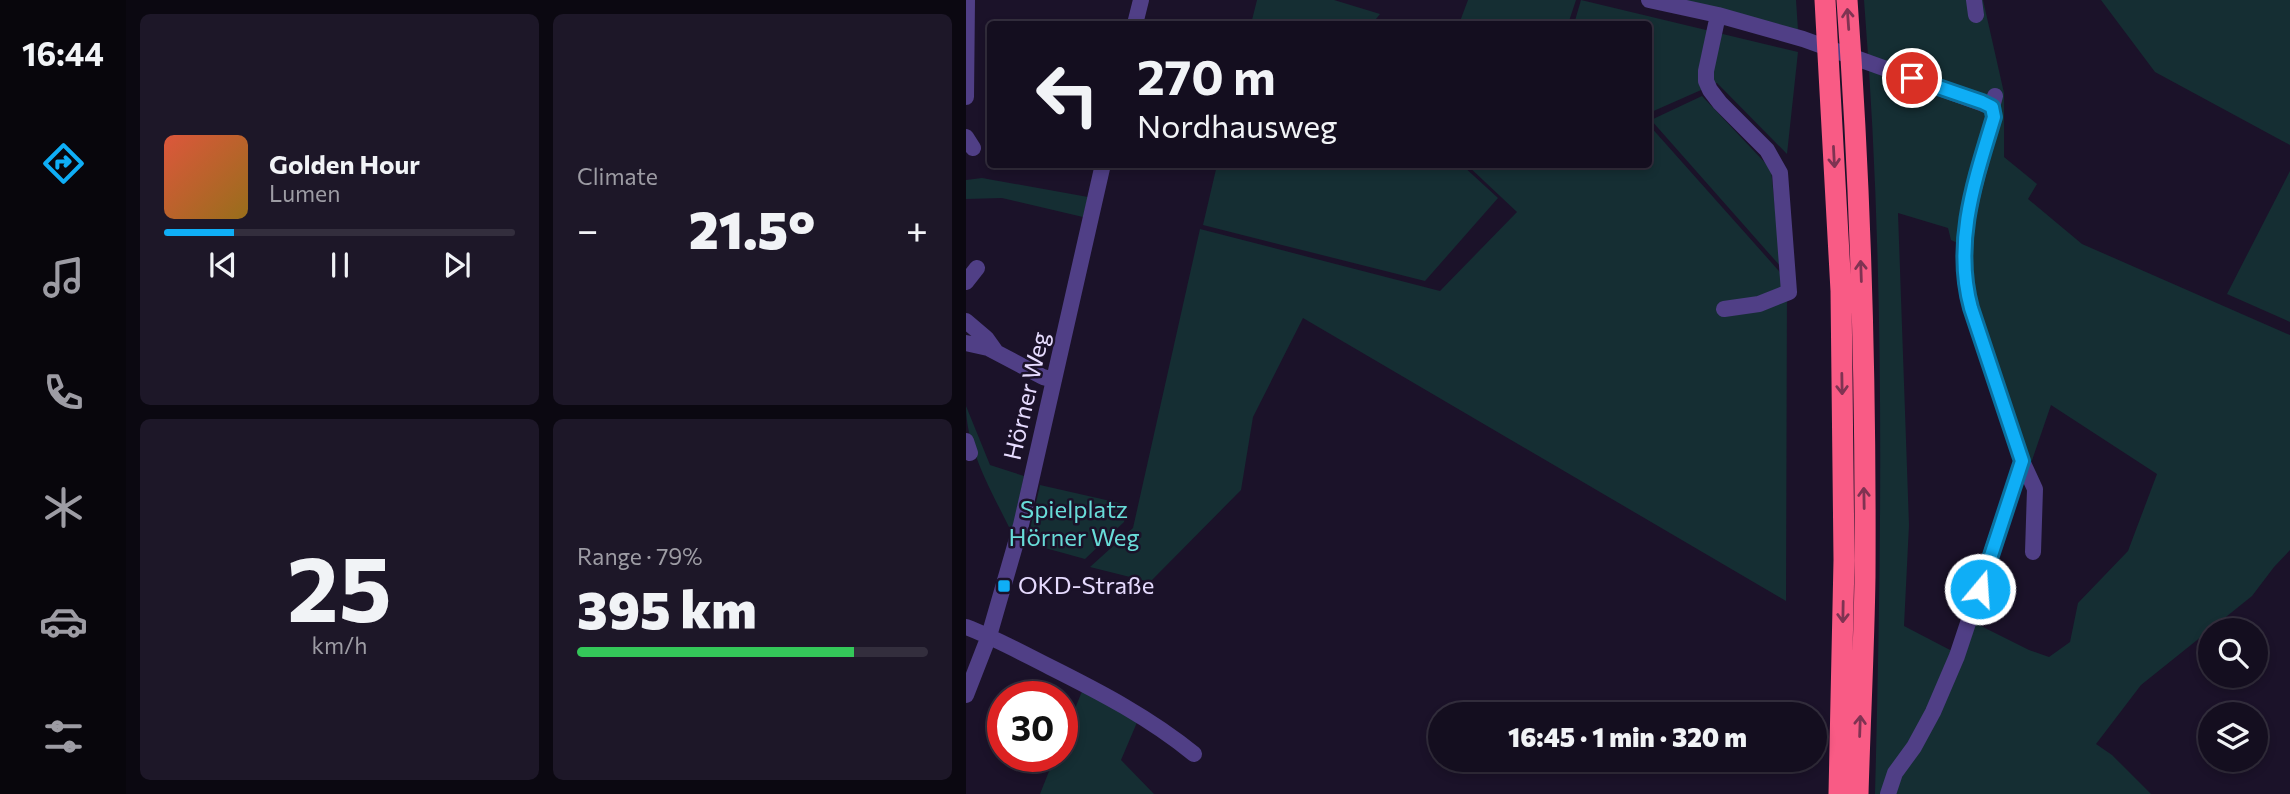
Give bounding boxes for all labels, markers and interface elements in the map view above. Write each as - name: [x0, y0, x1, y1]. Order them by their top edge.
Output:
- one-way arrow: [1841, 8, 1854, 31]
- text: 16:44: [22, 33, 104, 73]
- text: 270 m: [1137, 45, 1276, 105]
- pin: [1882, 48, 1942, 108]
- icon: left: [1022, 49, 1113, 140]
- icon: arrive: [1893, 59, 1931, 97]
- text: Nordhausweg: [1137, 105, 1337, 145]
- icon: directions: [39, 139, 88, 188]
- one-way arrow: [1828, 145, 1841, 168]
- text: Golden Hour: [269, 148, 420, 179]
- text: Climate: [577, 162, 658, 190]
- text: Lumen: [269, 179, 340, 207]
- text: 21.5°: [689, 196, 815, 260]
- text: −: [577, 205, 599, 252]
- text: +: [906, 205, 928, 252]
- icon: previous: [204, 246, 242, 284]
- icon: pause: [321, 246, 359, 284]
- icon: next: [438, 246, 476, 284]
- icon: music: [39, 253, 88, 302]
- one-way arrow: [1854, 260, 1868, 283]
- street label: Hörner Weg: [997, 329, 1054, 463]
- icon: phone: [39, 368, 88, 417]
- one-way arrow: [1835, 373, 1849, 396]
- icon: climate: [39, 483, 88, 532]
- one-way arrow: [1857, 487, 1871, 510]
- park label: Spielplatz Hörner Weg: [1009, 494, 1139, 551]
- text: 25: [287, 529, 392, 641]
- text: Range · 79%: [577, 542, 702, 570]
- position arrow: [1943, 552, 2017, 626]
- place label: OKD-Straße: [1018, 570, 1154, 599]
- text: 395 km: [577, 576, 757, 640]
- marker: OKD-Straße: [996, 578, 1012, 594]
- icon: car: [39, 597, 88, 646]
- one-way arrow: [1836, 600, 1850, 623]
- map controls: [2198, 618, 2268, 772]
- button: search: [2198, 618, 2268, 688]
- text: km/h: [312, 631, 367, 659]
- speed limit sign: 30: [987, 681, 1078, 772]
- button: layers: [2198, 702, 2268, 772]
- icon: filters: [39, 712, 88, 761]
- one-way arrow: [1854, 715, 1867, 738]
- text: 16:45 · 1 min · 320 m: [1508, 721, 1747, 752]

